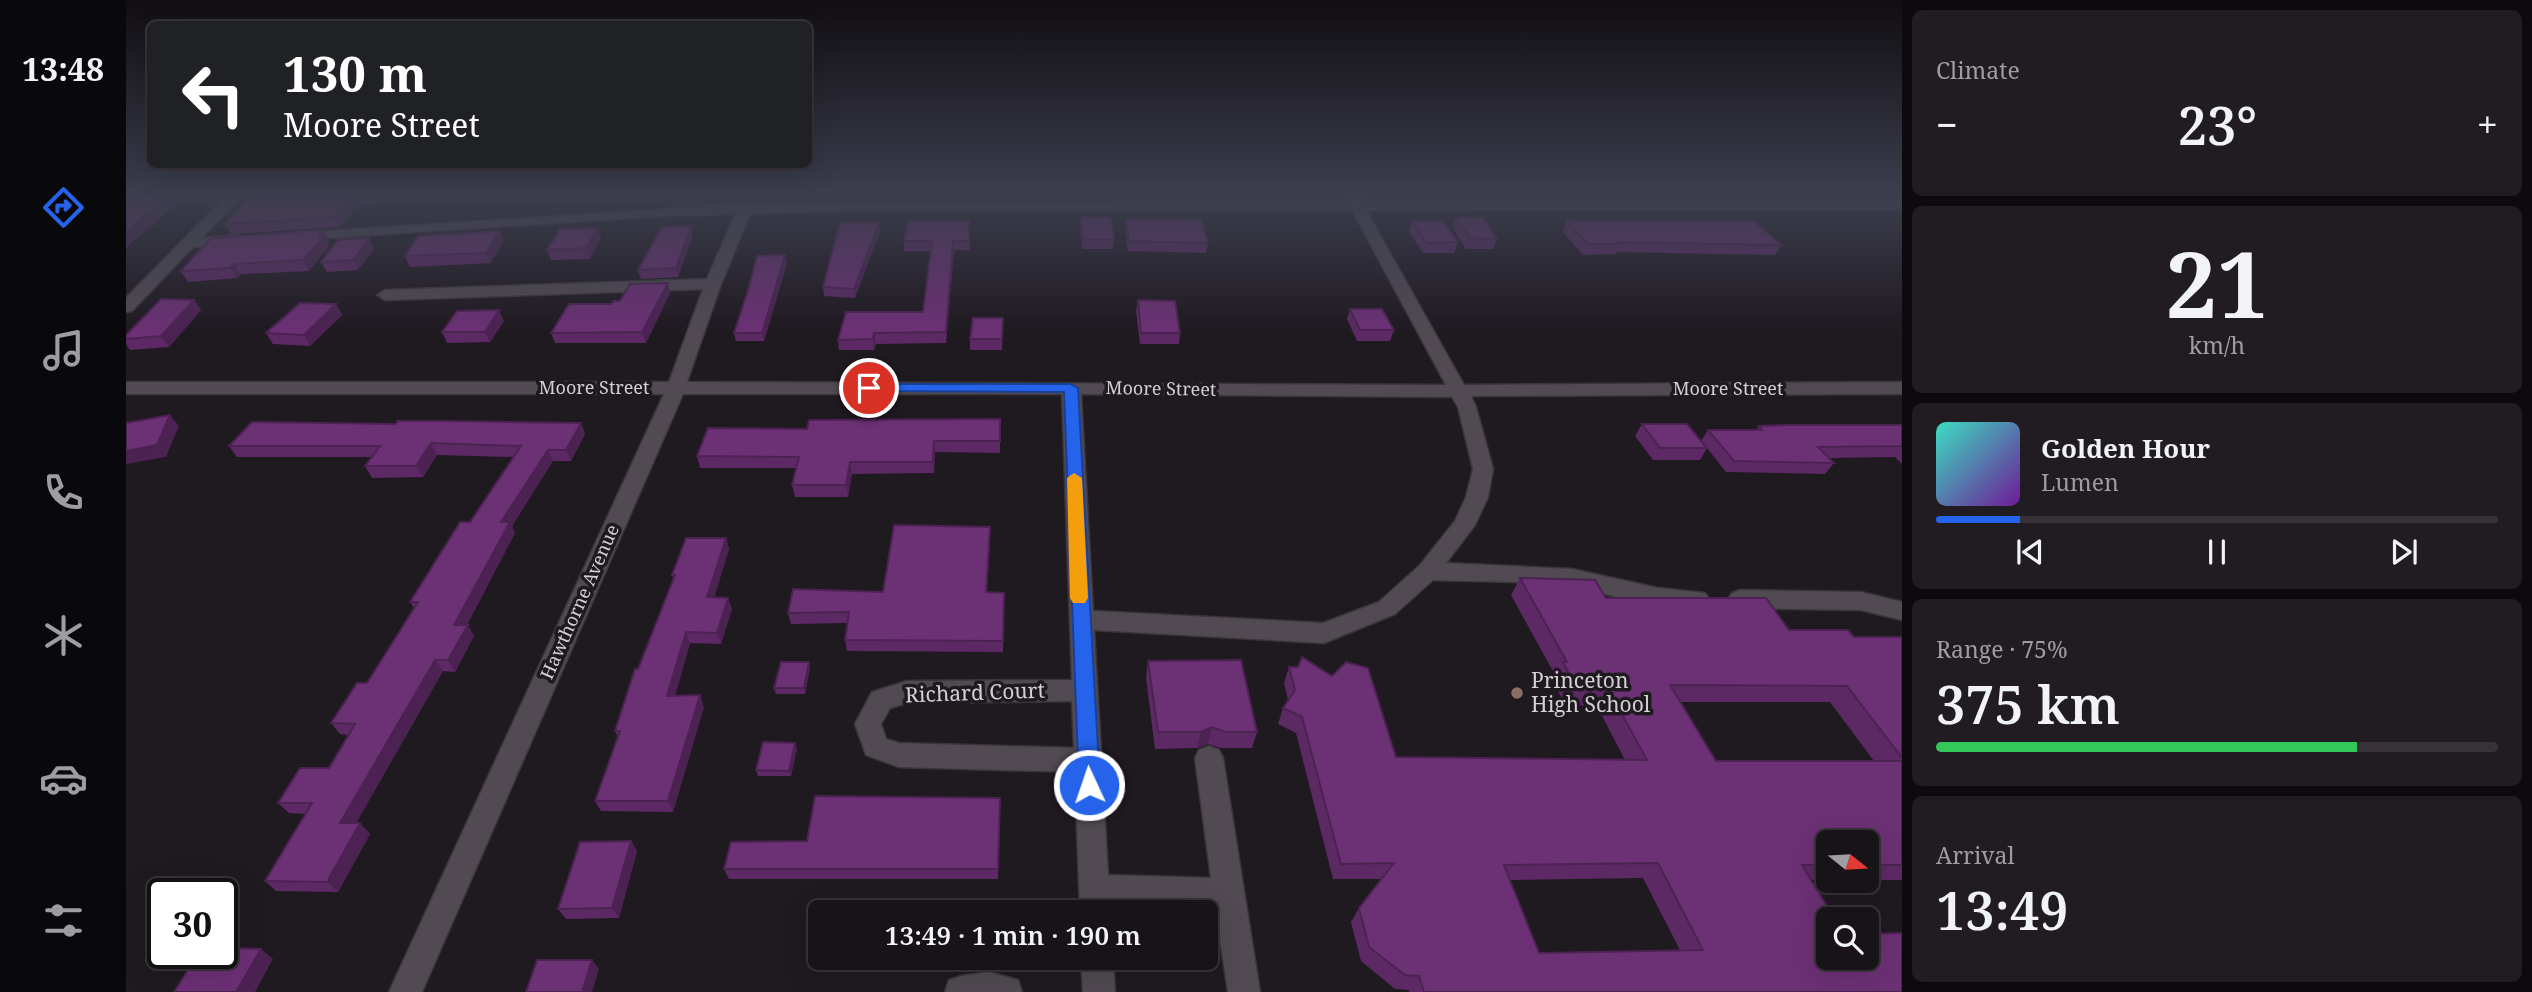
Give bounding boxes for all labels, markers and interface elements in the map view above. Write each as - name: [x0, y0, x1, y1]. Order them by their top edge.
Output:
- text: 130 m: [283, 40, 427, 106]
- text: 13:48: [22, 47, 104, 90]
- icon: left: [168, 49, 259, 140]
- text: Climate: [1936, 54, 2020, 86]
- text: 23°: [2178, 89, 2257, 160]
- text: −: [1936, 98, 1958, 150]
- text: +: [2477, 98, 2498, 150]
- text: Moore Street: [283, 103, 480, 146]
- icon: directions: [39, 183, 88, 232]
- text: 21: [2166, 221, 2268, 345]
- icon: music: [39, 326, 88, 375]
- text: km/h: [2189, 329, 2245, 361]
- pin: [839, 358, 899, 418]
- icon: arrive: [850, 369, 888, 407]
- street label: Moore Street: [539, 375, 649, 399]
- street label: Moore Street: [1105, 375, 1217, 401]
- street label: Moore Street: [1673, 376, 1783, 400]
- text: Golden Hour: [2041, 430, 2210, 466]
- text: Lumen: [2041, 466, 2119, 498]
- icon: phone: [39, 468, 88, 517]
- street label: Hawthorne Avenue: [534, 521, 624, 683]
- icon: previous: [2011, 533, 2049, 571]
- icon: pause: [2198, 533, 2236, 571]
- icon: next: [2385, 533, 2423, 571]
- icon: climate: [39, 611, 88, 660]
- text: Range · 75%: [1936, 633, 2068, 665]
- place label: Princeton High School: [1531, 666, 1651, 718]
- text: 375 km: [1936, 668, 2120, 739]
- street label: Richard Court: [905, 676, 1045, 708]
- marker: Princeton High School: [1509, 685, 1525, 701]
- position arrow: [1052, 748, 1126, 822]
- icon: car: [39, 754, 88, 803]
- north arrow: [1816, 830, 1880, 892]
- map controls: [1816, 830, 1879, 970]
- text: Arrival: [1936, 839, 2015, 871]
- text: 13:49: [1936, 874, 2069, 945]
- speed limit sign: 30: [147, 878, 238, 969]
- icon: filters: [39, 896, 88, 945]
- button: search: [1816, 907, 1879, 970]
- text: 13:49 · 1 min · 190 m: [885, 917, 1141, 953]

